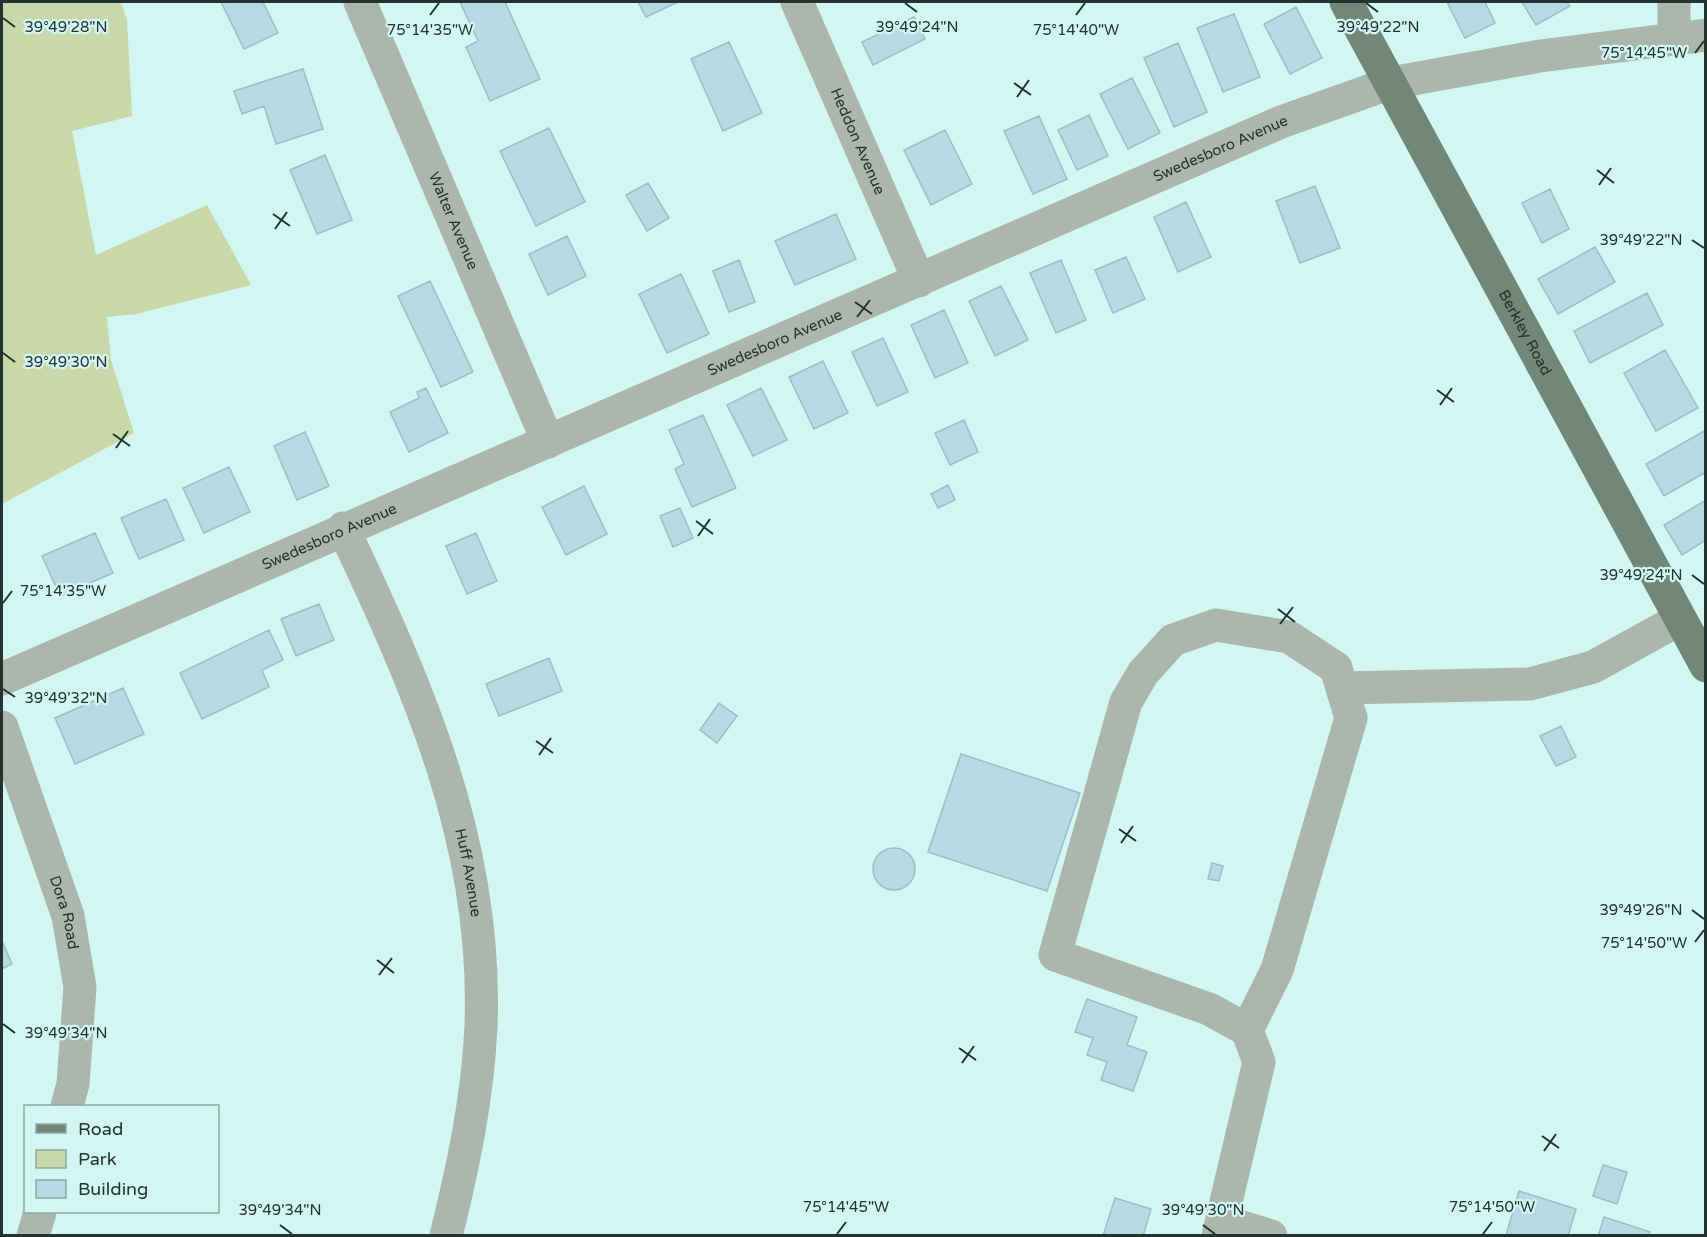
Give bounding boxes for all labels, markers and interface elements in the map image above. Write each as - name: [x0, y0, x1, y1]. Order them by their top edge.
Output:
- text: 39°49'28"N: [24, 18, 108, 36]
- text: 39°49'24"N: [875, 18, 959, 36]
- text: 39°49'22"N: [1336, 18, 1420, 36]
- text: 75°14'35"W: [387, 21, 473, 39]
- text: 75°14'40"W: [1033, 21, 1119, 39]
- text: 75°14'45"W: [1601, 44, 1687, 62]
- street label: Heddon Avenue: [827, 85, 889, 197]
- street label: Swedesboro Avenue: [1150, 111, 1290, 186]
- street label: Walter Avenue: [425, 169, 482, 272]
- text: 39°49'22"N: [1599, 231, 1683, 249]
- street label: Berkley Road: [1495, 287, 1556, 378]
- street label: Swedesboro Avenue: [705, 305, 845, 380]
- text: 39°49'30"N: [24, 353, 108, 371]
- street label: Swedesboro Avenue: [259, 499, 399, 574]
- text: 39°49'24"N: [1599, 566, 1683, 584]
- text: 75°14'35"W: [20, 582, 106, 600]
- text: 39°49'32"N: [24, 689, 108, 707]
- street label: Huff Avenue: [451, 827, 485, 918]
- street label: Dora Road: [46, 873, 83, 951]
- text: 39°49'26"N: [1599, 901, 1683, 919]
- text: 75°14'50"W: [1601, 934, 1687, 952]
- text: 39°49'34"N: [24, 1024, 108, 1042]
- legend: [24, 1105, 219, 1213]
- text: Road: [78, 1118, 123, 1140]
- text: Park: [78, 1148, 117, 1170]
- text: Building: [78, 1178, 148, 1200]
- text: 75°14'45"W: [803, 1198, 889, 1216]
- text: 75°14'50"W: [1449, 1198, 1535, 1216]
- text: 39°49'34"N: [238, 1201, 322, 1219]
- text: 39°49'30"N: [1161, 1201, 1245, 1219]

